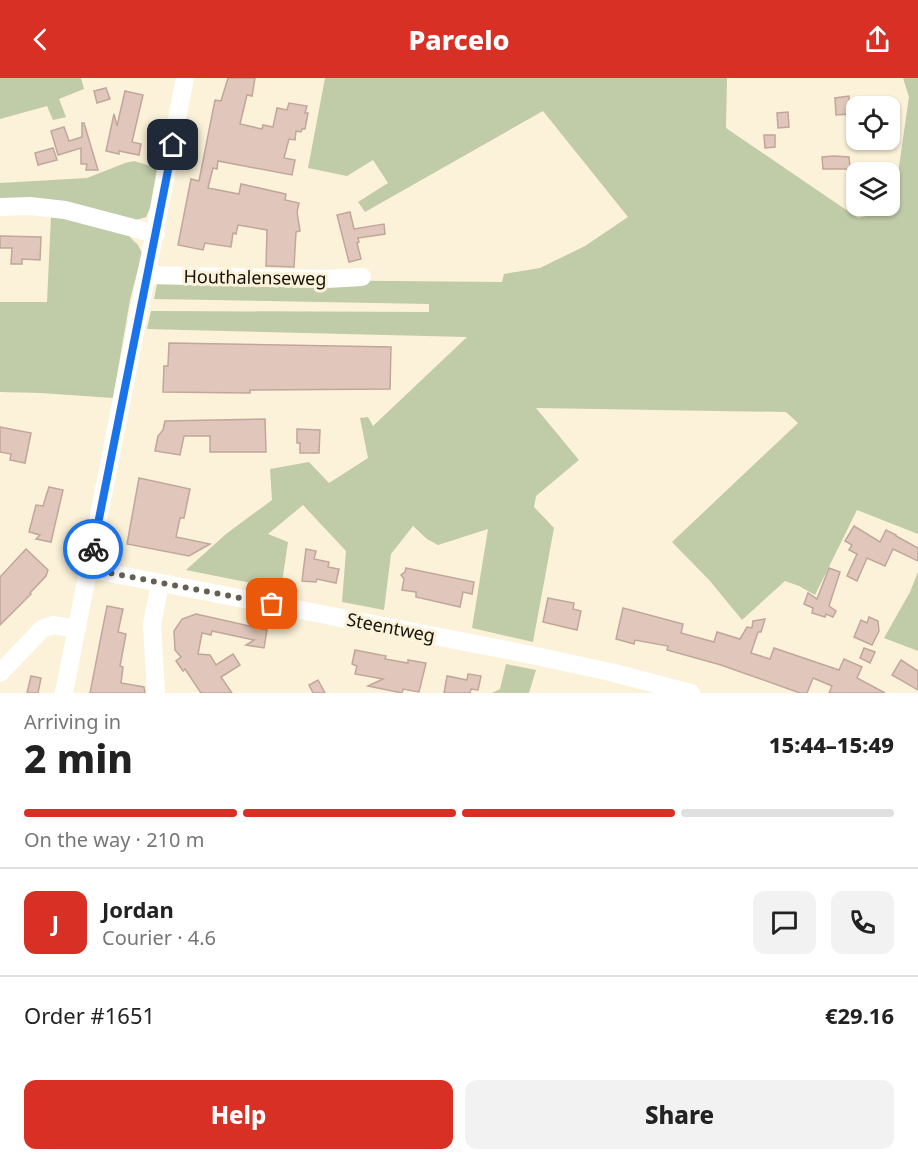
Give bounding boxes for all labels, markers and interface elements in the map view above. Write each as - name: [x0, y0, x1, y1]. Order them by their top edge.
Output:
- text: Parcelo: [408, 21, 510, 58]
- icon: back: [24, 23, 57, 56]
- icon: share: [861, 23, 894, 56]
- map controls: [846, 96, 900, 216]
- button: locate: [846, 96, 900, 150]
- pin: [147, 119, 198, 170]
- icon: home: [156, 128, 189, 161]
- button: layers: [846, 162, 900, 216]
- street label: Houthalenseweg: [183, 264, 327, 290]
- courier: [63, 519, 123, 579]
- icon: bike: [77, 533, 110, 566]
- pin: [246, 578, 297, 629]
- icon: bag: [255, 587, 288, 620]
- street label: Steentweg: [345, 607, 437, 647]
- text: Arriving in: [24, 708, 121, 735]
- text: 15:44–15:49: [769, 729, 894, 759]
- text: 2 min: [24, 731, 133, 784]
- text: On the way · 210 m: [24, 826, 204, 853]
- button: chat: [753, 891, 816, 954]
- button: phone: [831, 891, 894, 954]
- text: Jordan: [102, 894, 174, 924]
- text: J: [52, 907, 59, 937]
- text: Courier · 4.6: [102, 924, 216, 951]
- text: Order #1651: [24, 1000, 155, 1030]
- text: €29.16: [825, 1000, 894, 1030]
- button: Help: [24, 1080, 453, 1149]
- button: Share: [465, 1080, 894, 1149]

